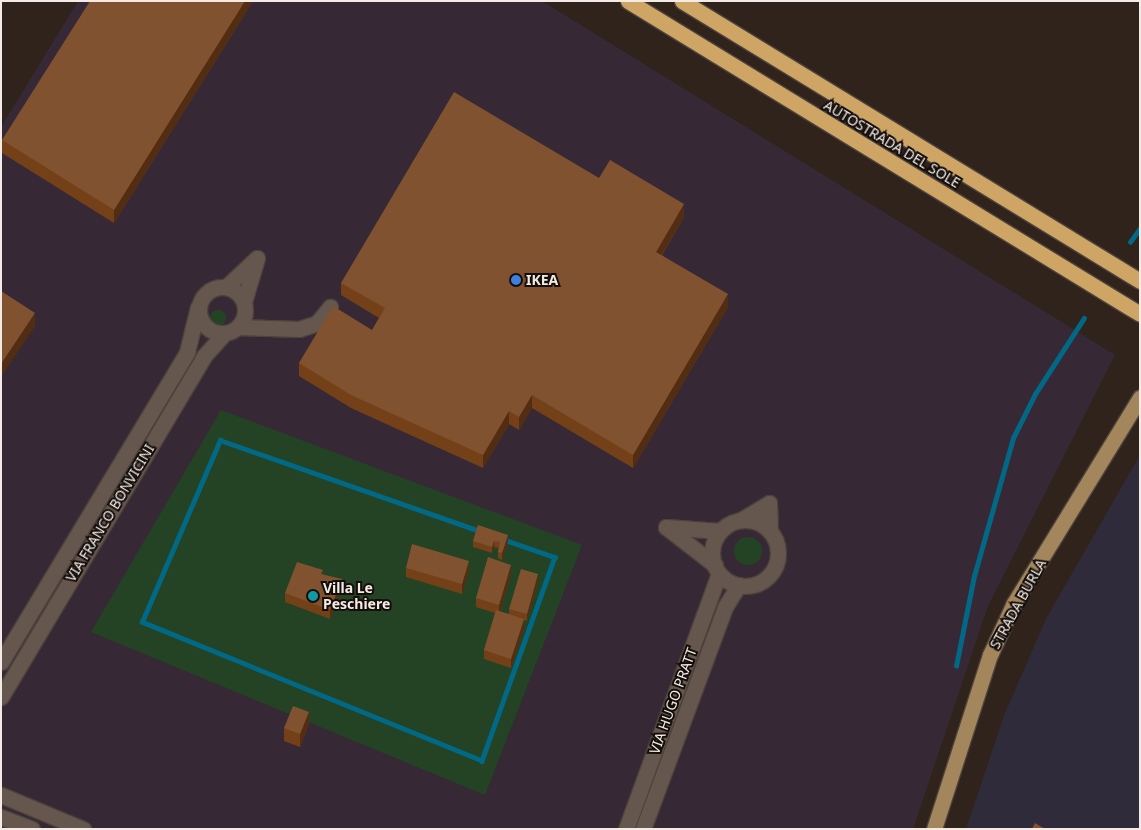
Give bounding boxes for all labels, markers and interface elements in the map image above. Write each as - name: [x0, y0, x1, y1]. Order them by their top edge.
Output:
- street label: AUTOSTRADA DEL SOLE: [821, 97, 963, 191]
- place label: IKEA: [526, 272, 558, 288]
- marker: IKEA: [510, 274, 522, 286]
- street label: VIA FRANCO BONVICINI: [62, 441, 158, 585]
- street label: STRADA BURLA: [986, 556, 1050, 652]
- place label: Villa Le Peschiere: [323, 580, 390, 612]
- marker: Villa Le Peschiere: [307, 590, 319, 602]
- street label: VIA HUGO PRATT: [646, 645, 700, 757]

